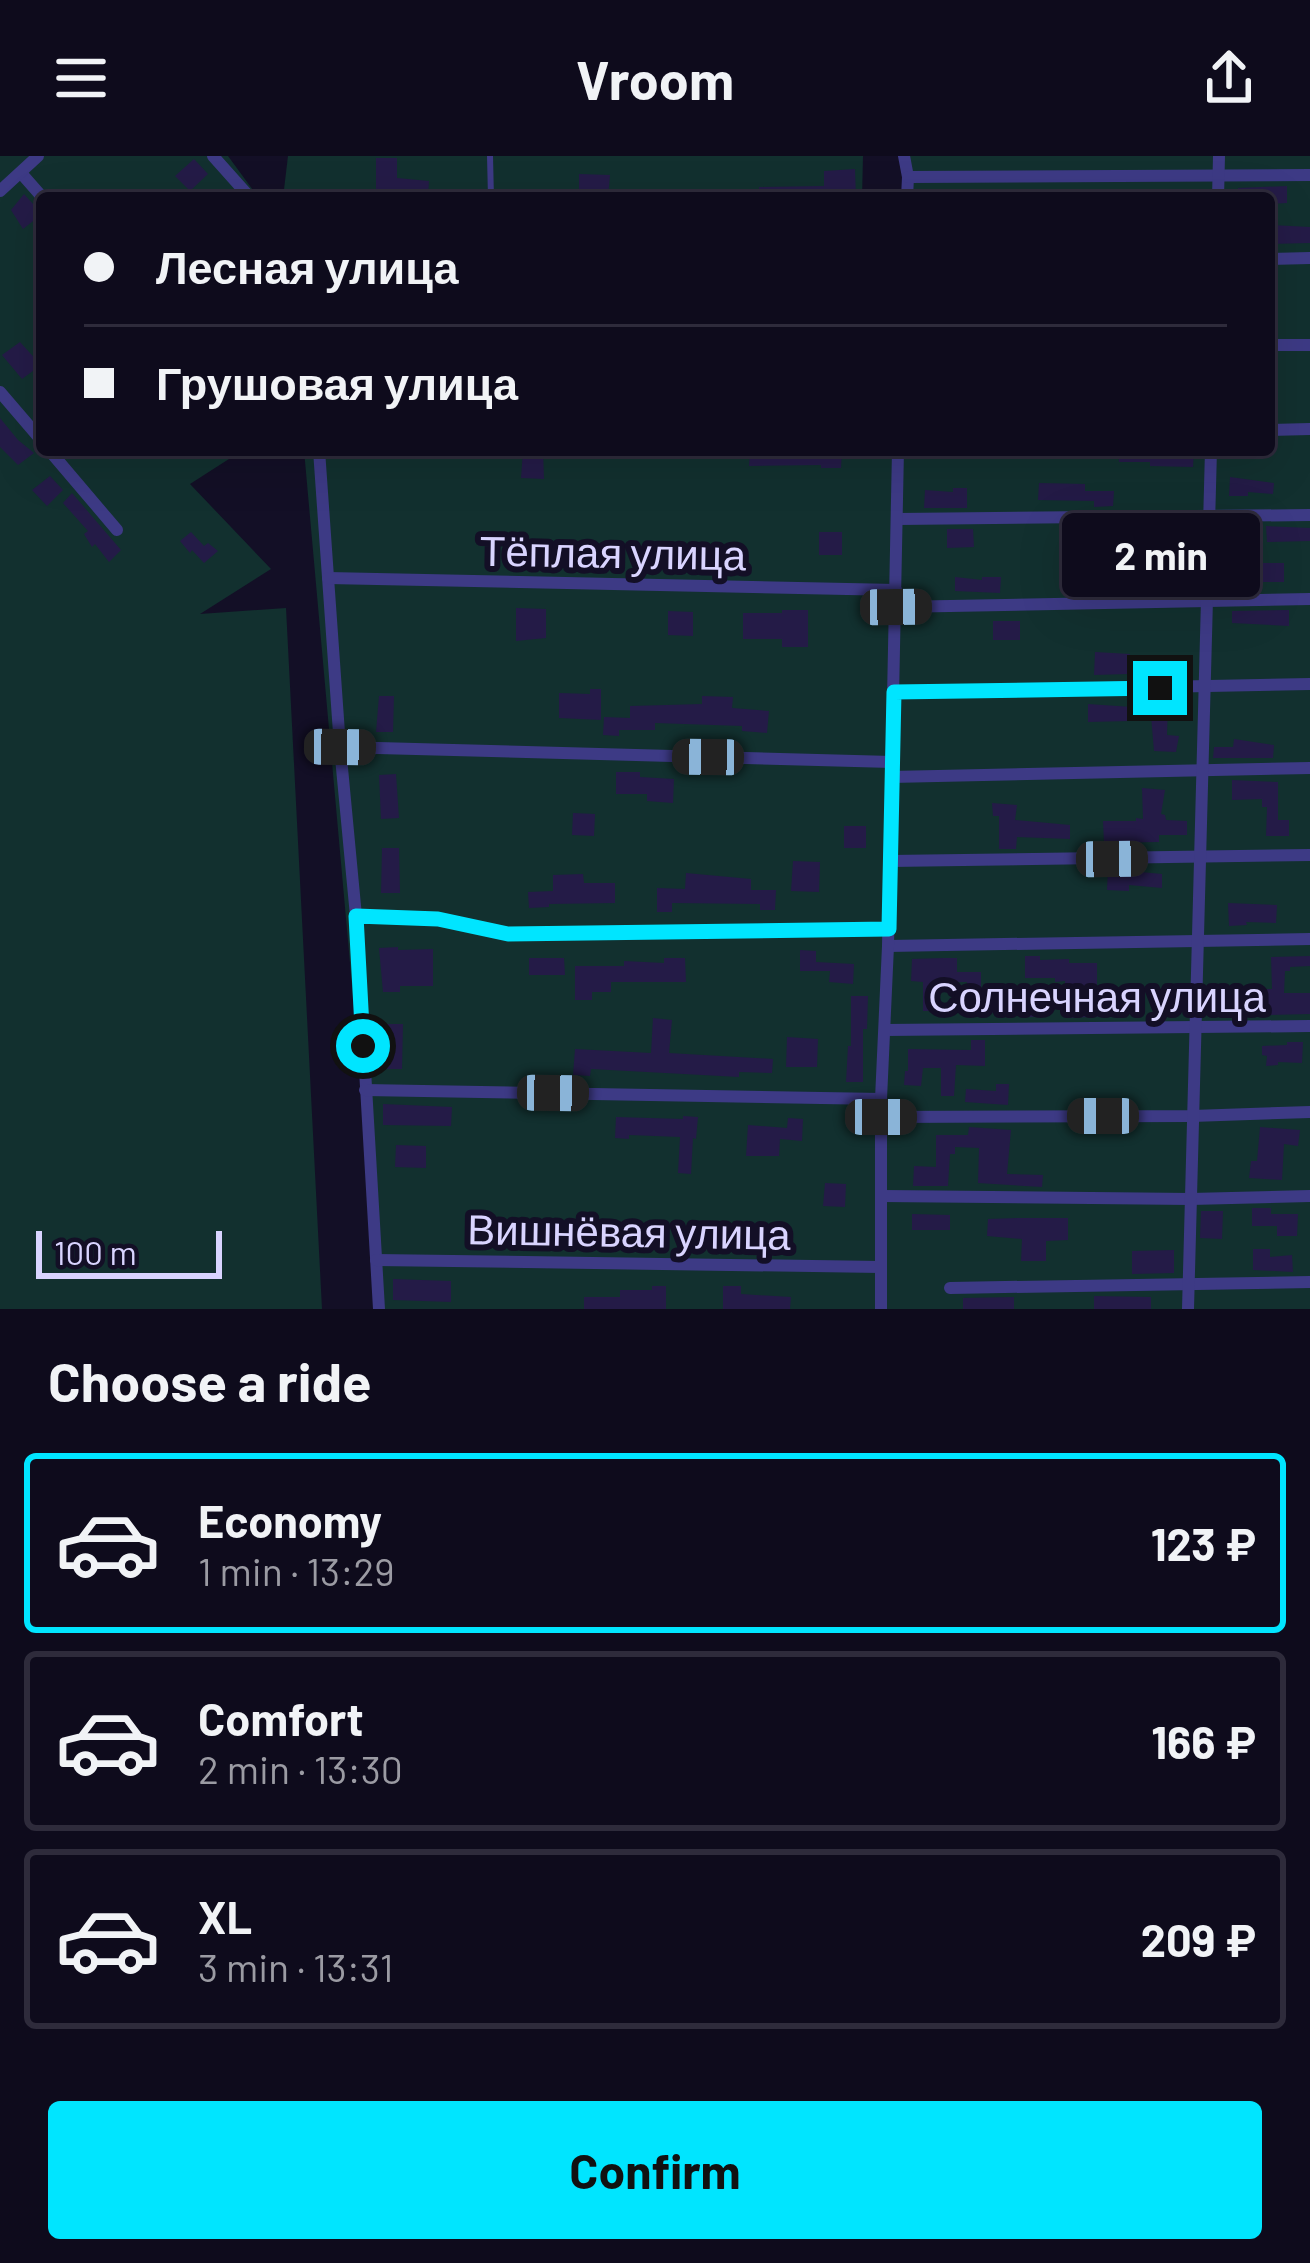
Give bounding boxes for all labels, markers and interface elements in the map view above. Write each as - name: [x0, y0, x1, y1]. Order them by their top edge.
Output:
- icon: menu: [48, 45, 114, 111]
- icon: share: [1196, 45, 1262, 111]
- text: Vroom: [576, 46, 734, 111]
- text: Лесная улица: [156, 239, 458, 293]
- text: Грушовая улица: [156, 355, 518, 409]
- callout: 2 min: [1061, 514, 1259, 598]
- street label: Тёплая улица: [479, 524, 747, 579]
- text: 2 min: [1114, 531, 1208, 578]
- car: [860, 588, 932, 626]
- route end: [1133, 661, 1187, 715]
- car: [304, 728, 376, 766]
- car: [672, 738, 744, 776]
- car: [1076, 840, 1148, 878]
- street label: Солнечная улица: [928, 970, 1266, 1021]
- route start: [336, 1019, 390, 1073]
- car: [517, 1074, 589, 1112]
- car: [1067, 1098, 1139, 1134]
- car: [845, 1099, 917, 1135]
- street label: Вишнёвая улица: [467, 1202, 792, 1259]
- scale bar: [36, 1225, 222, 1278]
- text: 100 m: [54, 1232, 137, 1272]
- text: Choose a ride: [48, 1348, 372, 1413]
- icon: car: [54, 1489, 162, 1597]
- text: Economy: [198, 1493, 382, 1547]
- text: 123 ₽: [1151, 1516, 1256, 1570]
- text: 1 min · 13:29: [198, 1547, 395, 1594]
- icon: car: [54, 1687, 162, 1795]
- text: Comfort: [198, 1691, 364, 1745]
- text: 166 ₽: [1151, 1714, 1256, 1768]
- text: 2 min · 13:30: [198, 1745, 403, 1792]
- icon: car: [54, 1885, 162, 1993]
- text: XL: [198, 1889, 252, 1943]
- text: 209 ₽: [1141, 1912, 1256, 1966]
- text: 3 min · 13:31: [198, 1943, 393, 1990]
- button: Confirm: [48, 2101, 1262, 2239]

